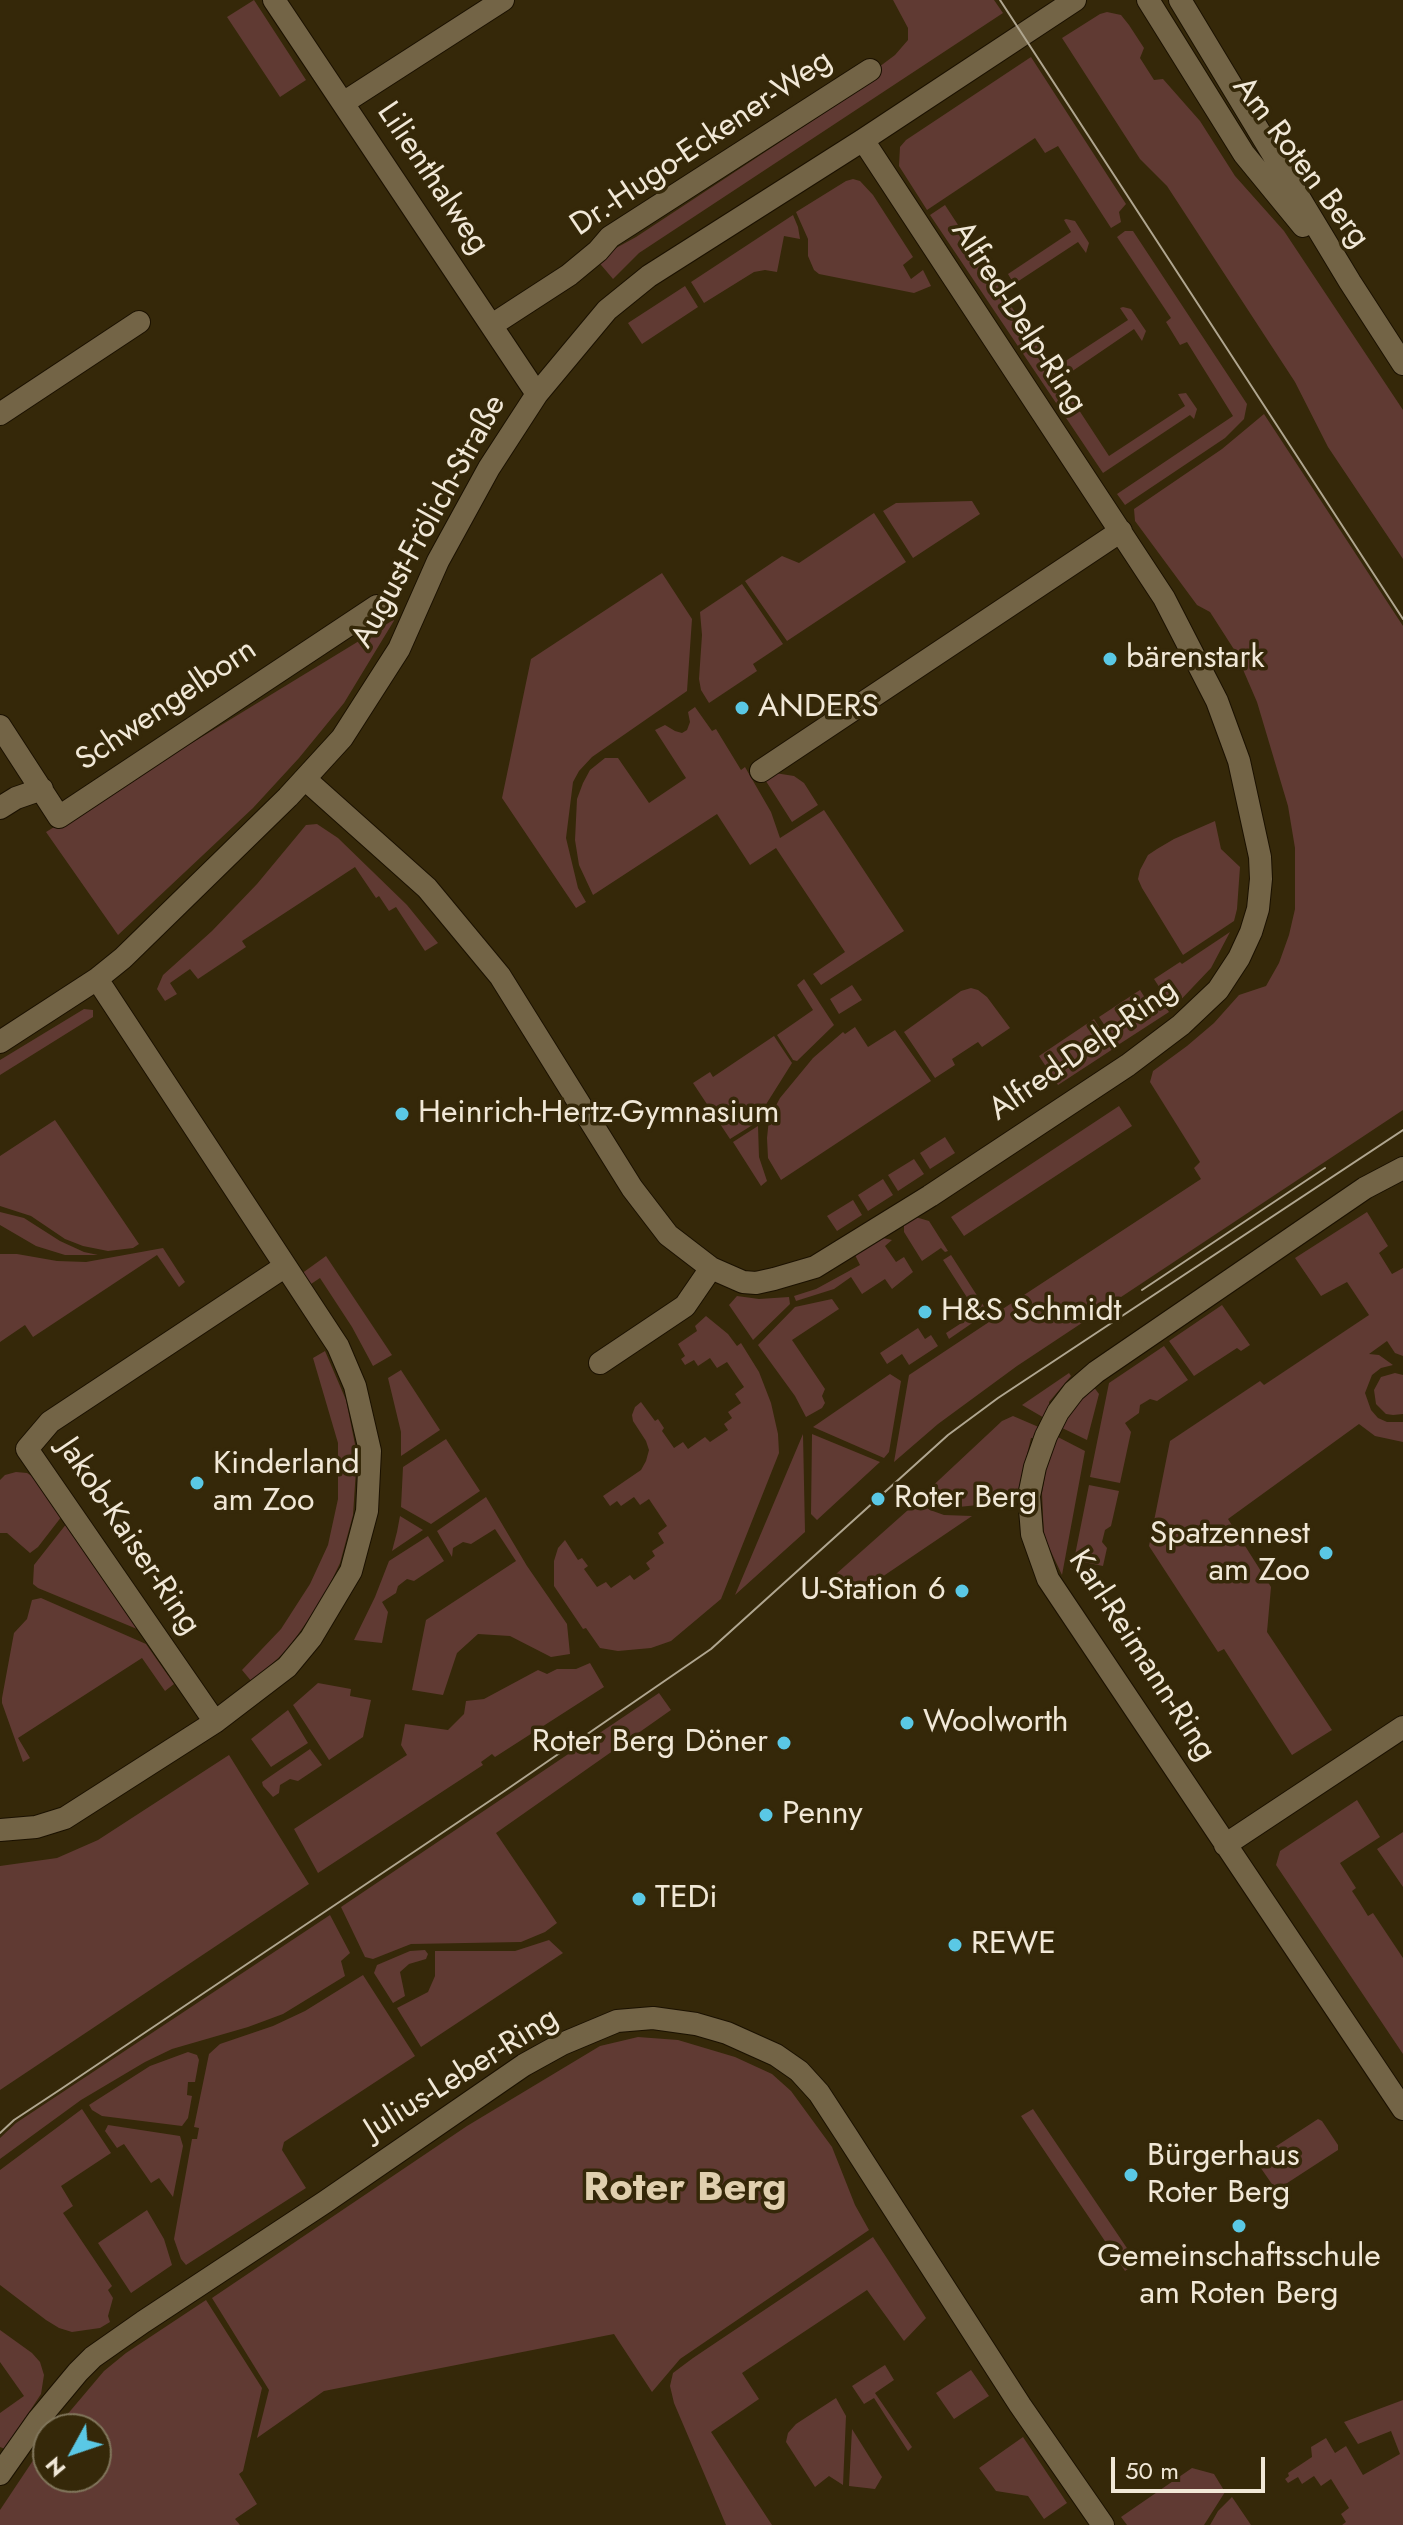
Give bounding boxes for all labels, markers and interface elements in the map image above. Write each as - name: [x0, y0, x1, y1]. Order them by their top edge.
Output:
- street label: Dr.-Hugo-Eckener-Weg: [564, 42, 840, 246]
- street label: Am Roten Berg: [1223, 70, 1377, 256]
- street label: Lilienthalweg: [367, 96, 497, 262]
- street label: Alfred-Delp-Ring: [942, 215, 1094, 421]
- street label: August-Frölich-Straße: [344, 389, 516, 655]
- street label: Schwengelborn: [69, 631, 265, 781]
- place label: bärenstark: [1126, 640, 1265, 678]
- marker: bärenstark: [1101, 650, 1119, 668]
- place label: ANDERS: [758, 689, 879, 727]
- marker: ANDERS: [733, 699, 751, 717]
- street label: Alfred-Delp-Ring: [982, 972, 1186, 1130]
- place label: Heinrich-Hertz-Gymnasium: [418, 1095, 780, 1133]
- marker: Heinrich-Hertz-Gymnasium: [393, 1105, 411, 1123]
- place label: H&S Schmidt: [941, 1293, 1121, 1331]
- marker: H&S Schmidt: [916, 1303, 934, 1321]
- street label: Jakob-Kaiser-Ring: [48, 1431, 208, 1643]
- place label: Kinderland am Zoo: [213, 1446, 360, 1521]
- marker: Kinderland am Zoo: [188, 1474, 206, 1492]
- place label: Roter Berg: [894, 1480, 1037, 1518]
- marker: Roter Berg: [869, 1490, 887, 1508]
- place label: Spatzennest am Zoo: [1150, 1516, 1310, 1591]
- street label: Karl-Reimann-Ring: [1059, 1544, 1223, 1768]
- marker: Spatzennest am Zoo: [1317, 1544, 1335, 1562]
- place label: U-Station 6: [800, 1572, 946, 1610]
- marker: U-Station 6: [953, 1582, 971, 1600]
- place label: Woolworth: [923, 1704, 1069, 1742]
- marker: Woolworth: [898, 1714, 916, 1732]
- place label: Roter Berg Döner: [532, 1724, 768, 1762]
- marker: Roter Berg Döner: [775, 1734, 793, 1752]
- place label: Penny: [782, 1796, 863, 1834]
- marker: Penny: [757, 1806, 775, 1824]
- place label: TEDi: [655, 1880, 718, 1918]
- marker: TEDi: [630, 1890, 648, 1908]
- place label: REWE: [971, 1926, 1056, 1964]
- marker: REWE: [946, 1936, 964, 1954]
- street label: Julius-Leber-Ring: [358, 2000, 566, 2150]
- place label: Bürgerhaus Roter Berg: [1147, 2138, 1300, 2213]
- district label: Roter Berg: [583, 2166, 787, 2214]
- marker: Bürgerhaus Roter Berg: [1122, 2166, 1140, 2184]
- marker: Gemeinschaftsschule am Roten Berg: [1230, 2217, 1248, 2235]
- place label: Gemeinschaftsschule am Roten Berg: [1097, 2239, 1381, 2314]
- north arrow: [32, 2413, 112, 2493]
- scale bar: [1115, 2441, 1269, 2491]
- text: N: [37, 2450, 73, 2484]
- text: 50 m: [1125, 2453, 1179, 2488]

